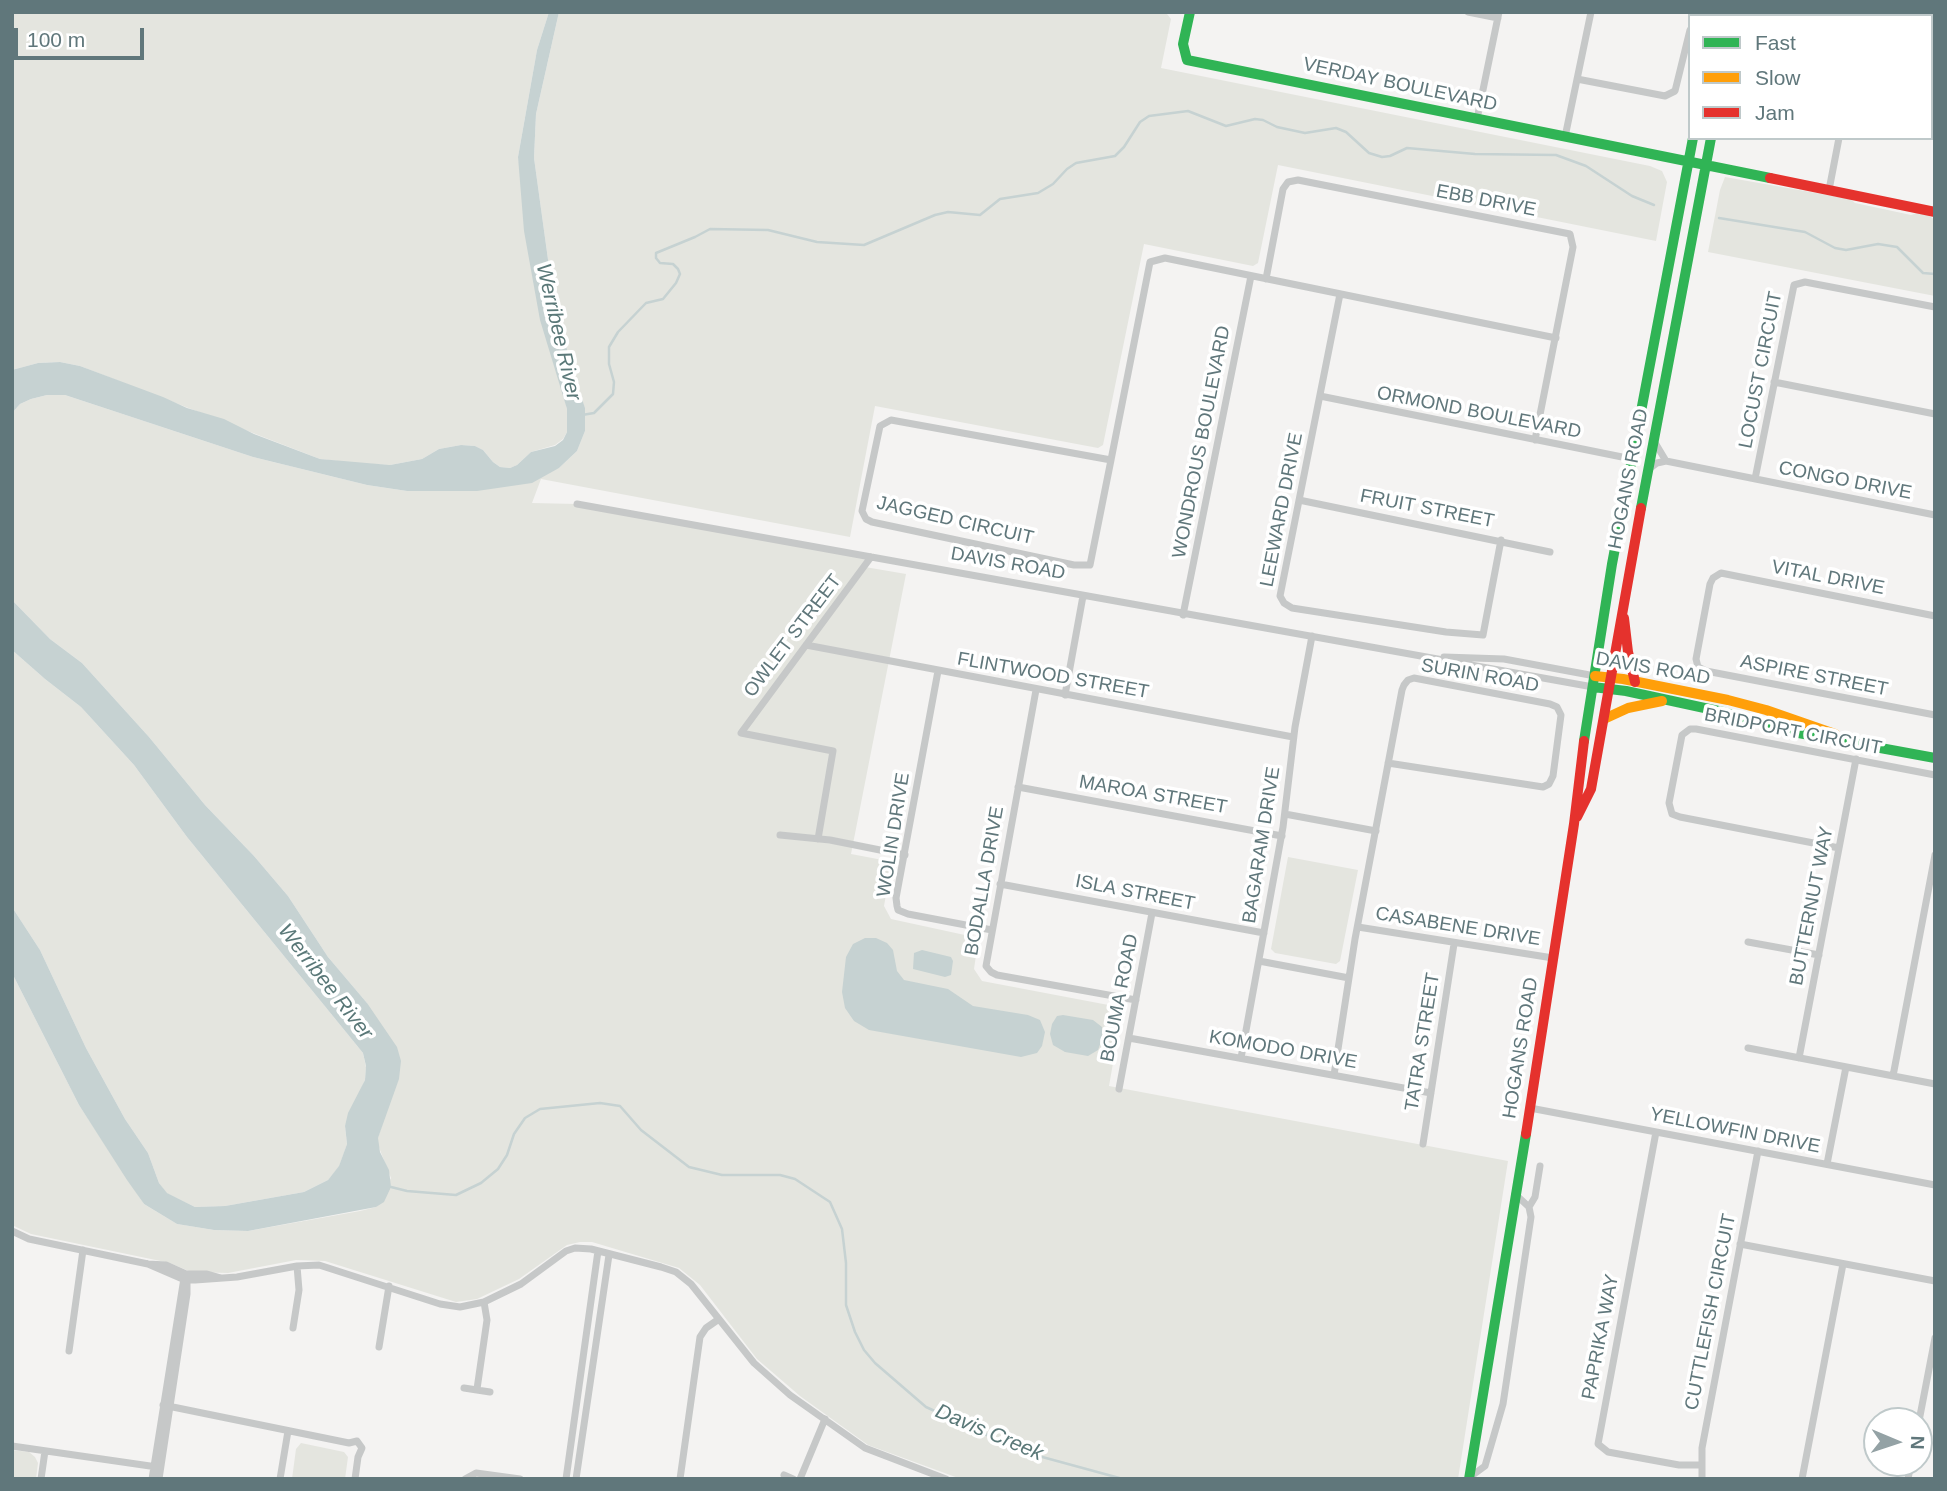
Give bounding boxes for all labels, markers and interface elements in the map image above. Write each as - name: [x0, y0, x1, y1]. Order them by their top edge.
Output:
- scale bar: [18, 14, 147, 58]
- legend: [1688, 14, 1933, 140]
- text: 100 m: [27, 28, 85, 51]
- text: Fast: [1755, 31, 1796, 54]
- street label: VERDAY BOULEVARD: [1301, 53, 1499, 117]
- text: Slow: [1755, 66, 1801, 89]
- text: Jam: [1755, 101, 1795, 124]
- street label: EBB DRIVE: [1434, 180, 1538, 222]
- water label: Werribee River: [530, 261, 586, 403]
- street label: LOCUST CIRCUIT: [1735, 290, 1787, 450]
- street label: WONDROUS BOULEVARD: [1168, 324, 1236, 560]
- street label: ORMOND BOULEVARD: [1375, 382, 1583, 444]
- street label: HOGANS ROAD: [1604, 407, 1654, 551]
- street label: LEEWARD DRIVE: [1256, 431, 1308, 589]
- street label: CONGO DRIVE: [1777, 457, 1913, 505]
- street label: FRUIT STREET: [1358, 485, 1496, 533]
- street label: JAGGED CIRCUIT: [874, 492, 1036, 550]
- street label: DAVIS ROAD: [949, 543, 1067, 585]
- street label: VITAL DRIVE: [1770, 556, 1886, 600]
- street label: OWLET STREET: [739, 570, 847, 702]
- street label: FLINTWOOD STREET: [955, 648, 1151, 704]
- street label: DAVIS ROAD: [1594, 648, 1712, 690]
- street label: ASPIRE STREET: [1738, 651, 1890, 701]
- street label: SURIN ROAD: [1419, 654, 1541, 698]
- street label: BRIDPORT CIRCUIT: [1702, 704, 1884, 760]
- street label: BAGARAM DRIVE: [1238, 765, 1286, 925]
- street label: WOLIN DRIVE: [873, 771, 915, 899]
- street label: MAROA STREET: [1077, 771, 1229, 819]
- street label: BODALLA DRIVE: [961, 805, 1009, 957]
- street label: BUTTERNUT WAY: [1785, 825, 1839, 987]
- street label: ISLA STREET: [1073, 870, 1197, 916]
- street label: CASABENE DRIVE: [1374, 903, 1542, 951]
- water label: Werribee River: [272, 919, 378, 1045]
- street label: BOUMA ROAD: [1096, 932, 1144, 1064]
- street label: TATRA STREET: [1401, 971, 1445, 1113]
- street label: HOGANS ROAD: [1499, 976, 1543, 1120]
- street label: KOMODO DRIVE: [1207, 1026, 1359, 1074]
- street label: YELLOWFIN DRIVE: [1648, 1103, 1822, 1159]
- street label: CUTTLEFISH CIRCUIT: [1681, 1212, 1741, 1412]
- street label: PAPRIKA WAY: [1578, 1272, 1624, 1402]
- water label: Davis Creek: [931, 1399, 1047, 1467]
- north arrow: [1863, 1407, 1933, 1477]
- text: N: [1907, 1435, 1928, 1450]

